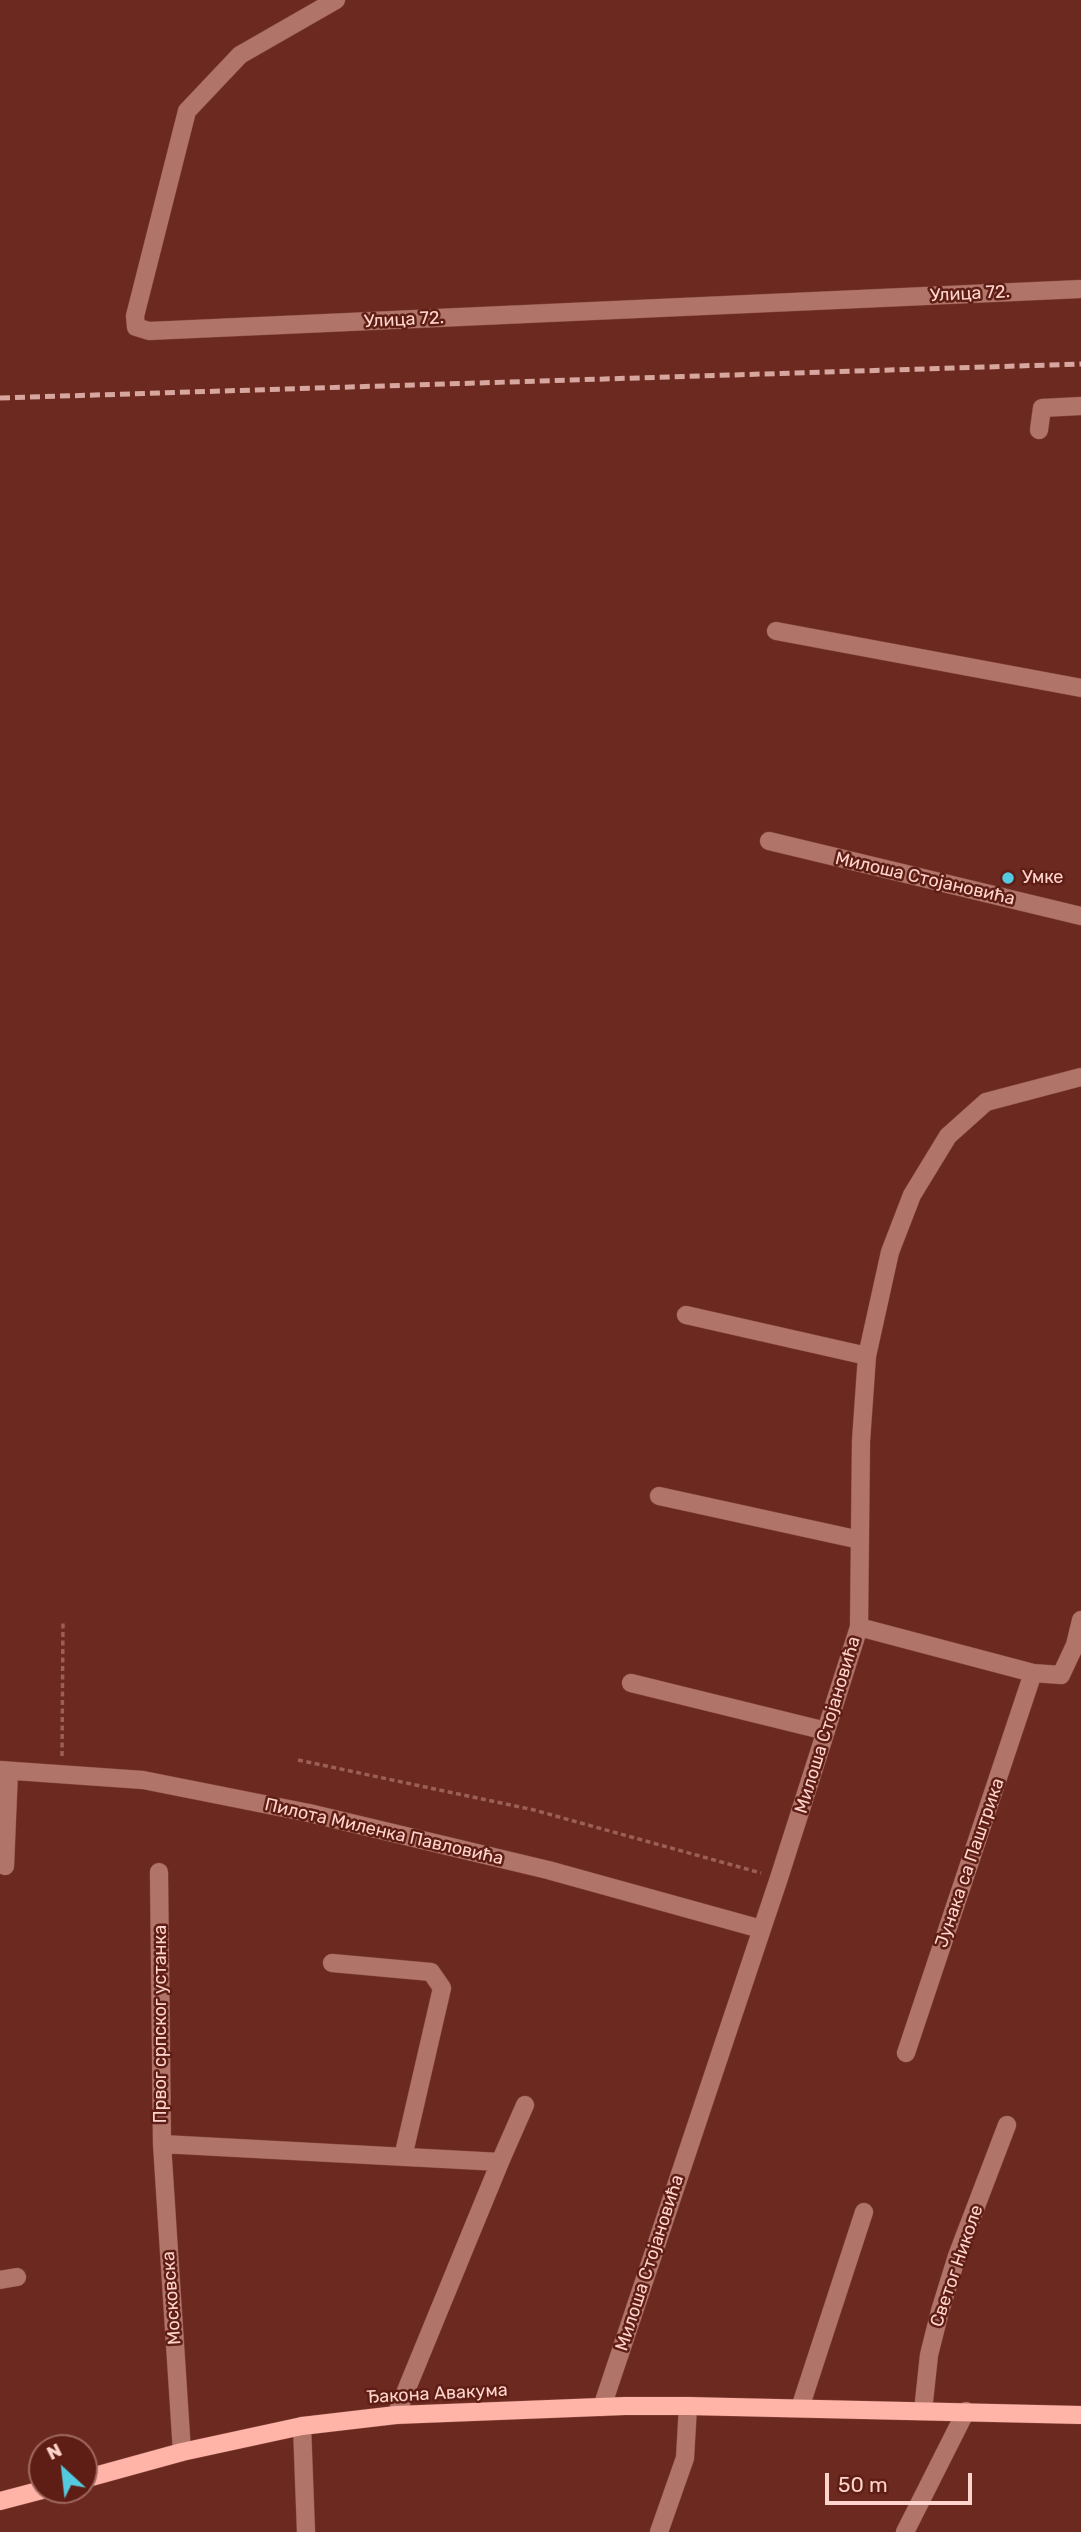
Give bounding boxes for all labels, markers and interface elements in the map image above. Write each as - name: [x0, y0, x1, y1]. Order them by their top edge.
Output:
- street label: Улица 72.: [929, 281, 1011, 307]
- street label: Улица 72.: [363, 307, 445, 333]
- street label: Милоша Стојановића: [833, 848, 1017, 910]
- place label: Умке: [1022, 867, 1063, 889]
- marker: Умке: [1000, 870, 1016, 886]
- street label: Милоша Стојановића: [791, 1634, 865, 1816]
- street label: Јунака са Паштрика: [931, 1775, 1009, 1951]
- street label: Пилота Миленка Павловића: [262, 1794, 506, 1870]
- street label: Првог српског устанка: [150, 1925, 172, 2123]
- street label: Милоша Стојановића: [611, 2172, 689, 2354]
- street label: Светог Николе: [926, 2202, 988, 2330]
- street label: Московска: [158, 2250, 186, 2346]
- street label: Ђакона Авакума: [366, 2380, 508, 2408]
- north arrow: [28, 2434, 98, 2504]
- text: N: [43, 2438, 65, 2465]
- scale bar: [829, 2458, 976, 2502]
- text: 50 m: [838, 2472, 888, 2497]

